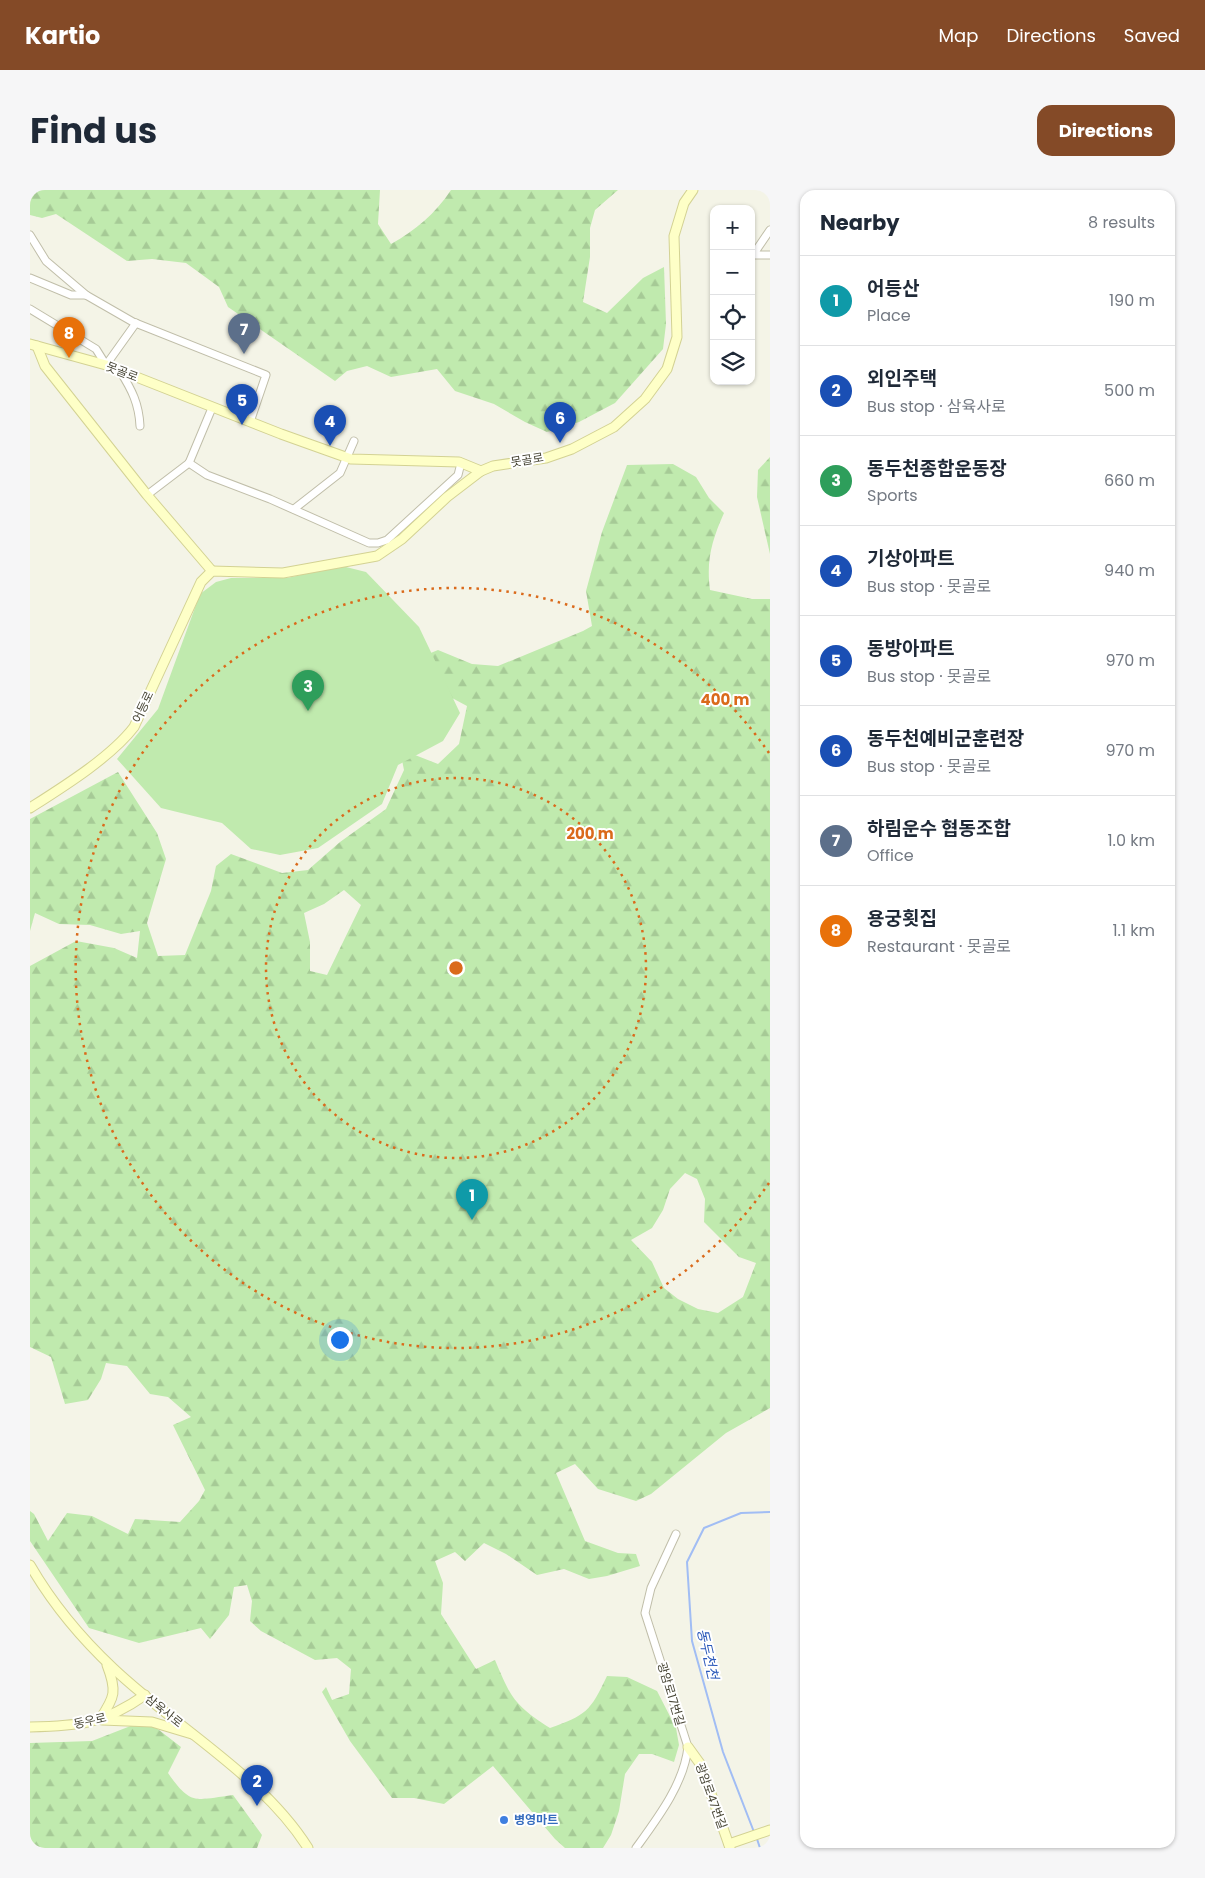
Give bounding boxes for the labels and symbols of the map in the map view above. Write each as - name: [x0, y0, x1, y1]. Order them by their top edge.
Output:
- pin: 7: [228, 313, 260, 354]
- pin: 8: [53, 317, 85, 358]
- street label: 못골로: [104, 358, 141, 385]
- pin: 5: [226, 384, 258, 425]
- pin: 6: [544, 402, 576, 443]
- pin: 4: [314, 405, 346, 446]
- street label: 못골로: [509, 448, 545, 471]
- pin: 3: [292, 670, 324, 711]
- street label: 어등로: [128, 688, 157, 725]
- text: 400 m: [701, 689, 750, 710]
- text: 200 m: [566, 823, 614, 844]
- centre of rings: [447, 959, 465, 977]
- pin: 1: [456, 1179, 488, 1220]
- your location: [327, 1327, 353, 1353]
- water label: 동두천천: [692, 1627, 724, 1682]
- street label: 광암로17번길: [654, 1660, 689, 1728]
- street label: 삼육사로: [142, 1690, 187, 1731]
- street label: 동우로: [72, 1709, 108, 1733]
- street label: 광암로47번길: [692, 1760, 731, 1831]
- pin: 2: [241, 1765, 273, 1806]
- place label: 병영마트: [514, 1811, 558, 1828]
- marker: 병영마트: [498, 1814, 510, 1826]

